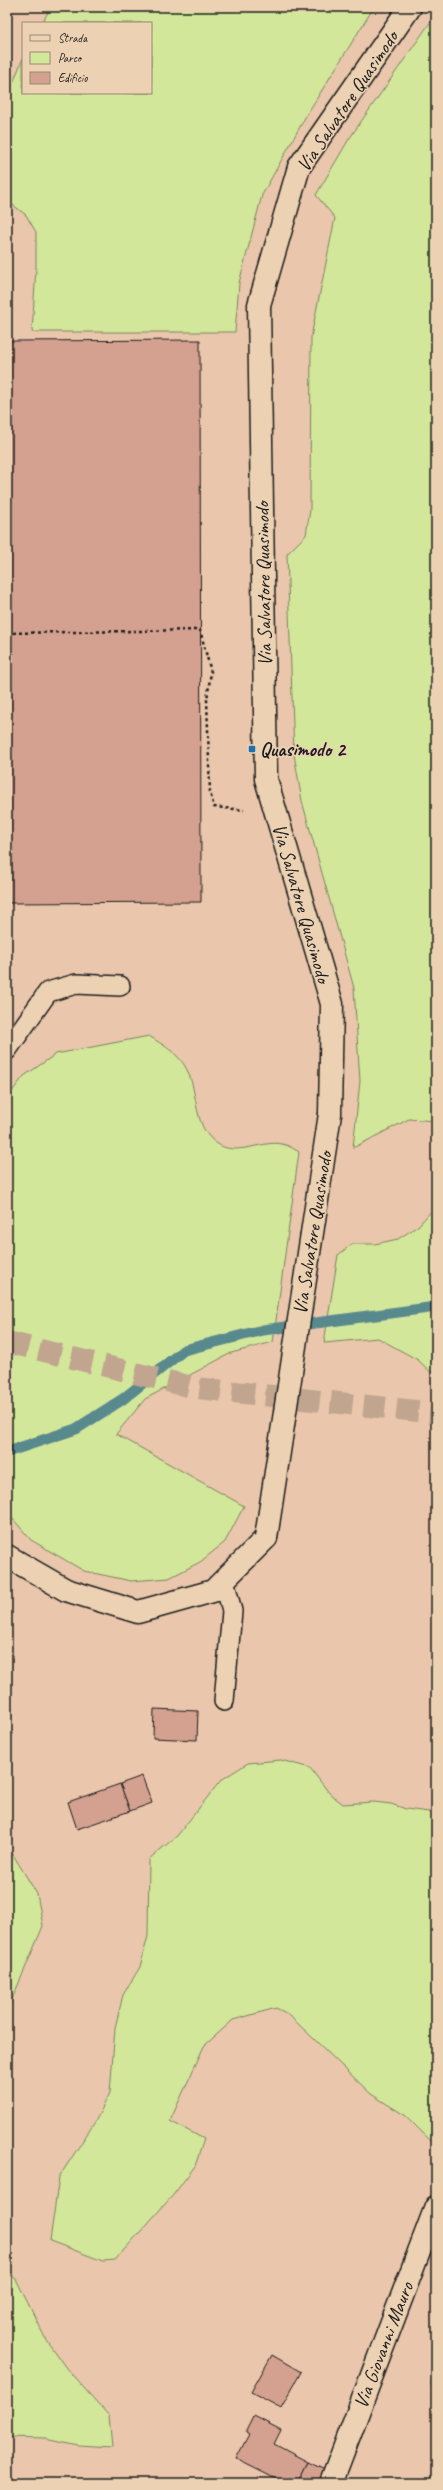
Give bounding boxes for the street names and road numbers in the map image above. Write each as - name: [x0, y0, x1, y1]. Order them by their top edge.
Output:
- street label: Via Salvatore Quasimodo: [291, 25, 405, 176]
- street label: Via Salvatore Quasimodo: [250, 500, 277, 666]
- street label: Via Salvatore Quasimodo: [267, 821, 337, 988]
- street label: Via Salvatore Quasimodo: [287, 1148, 338, 1316]
- street label: Via Giovanni Mauro: [348, 2278, 419, 2412]

